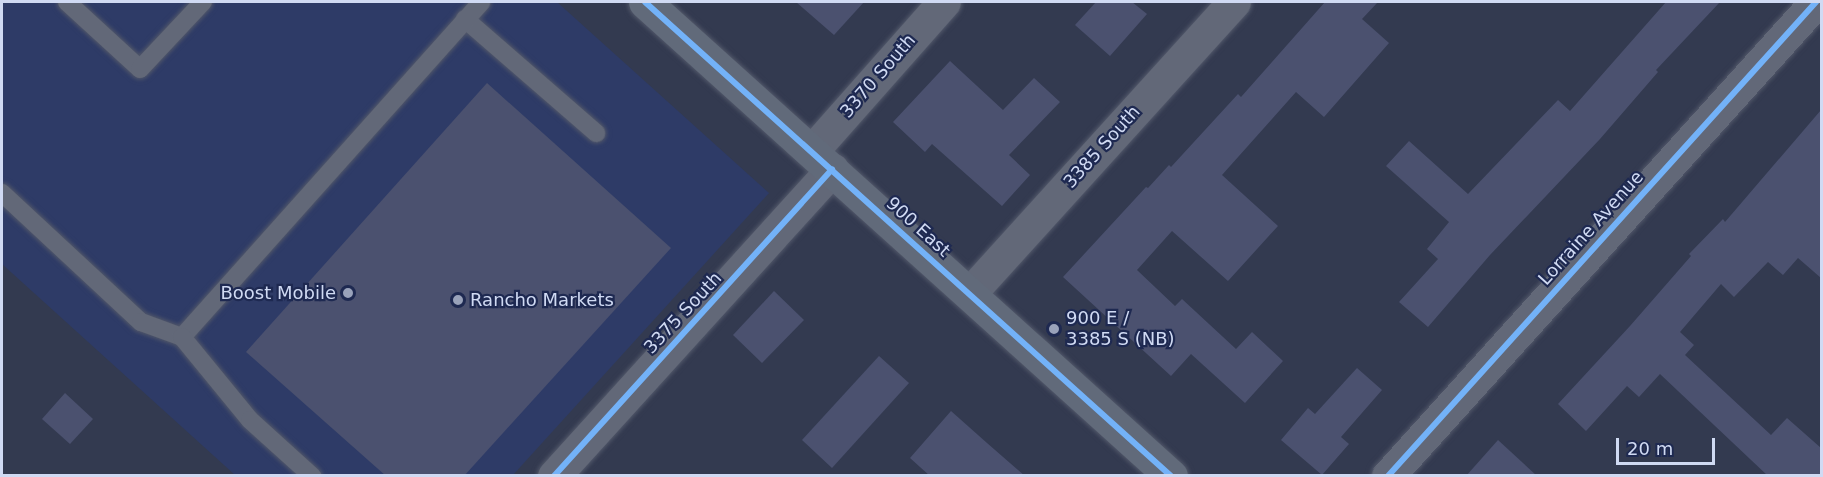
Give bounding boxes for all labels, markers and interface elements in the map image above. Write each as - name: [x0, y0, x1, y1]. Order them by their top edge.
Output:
- street label: 3370 South: [836, 30, 920, 122]
- street label: 3385 South: [1059, 101, 1145, 193]
- street label: Lorraine Avenue: [1534, 166, 1648, 290]
- street label: 900 East: [881, 193, 955, 261]
- street label: 3375 South: [640, 268, 726, 358]
- place label: Boost Mobile: [220, 282, 336, 304]
- marker: Boost Mobile: [341, 286, 355, 300]
- place label: Rancho Markets: [470, 289, 614, 311]
- marker: Rancho Markets: [451, 293, 465, 307]
- place label: 900 E / 3385 S (NB): [1066, 308, 1175, 350]
- marker: 900 E / 3385 S (NB): [1047, 322, 1061, 336]
- scale bar: [1619, 426, 1718, 464]
- text: 20 m: [1627, 438, 1673, 459]

